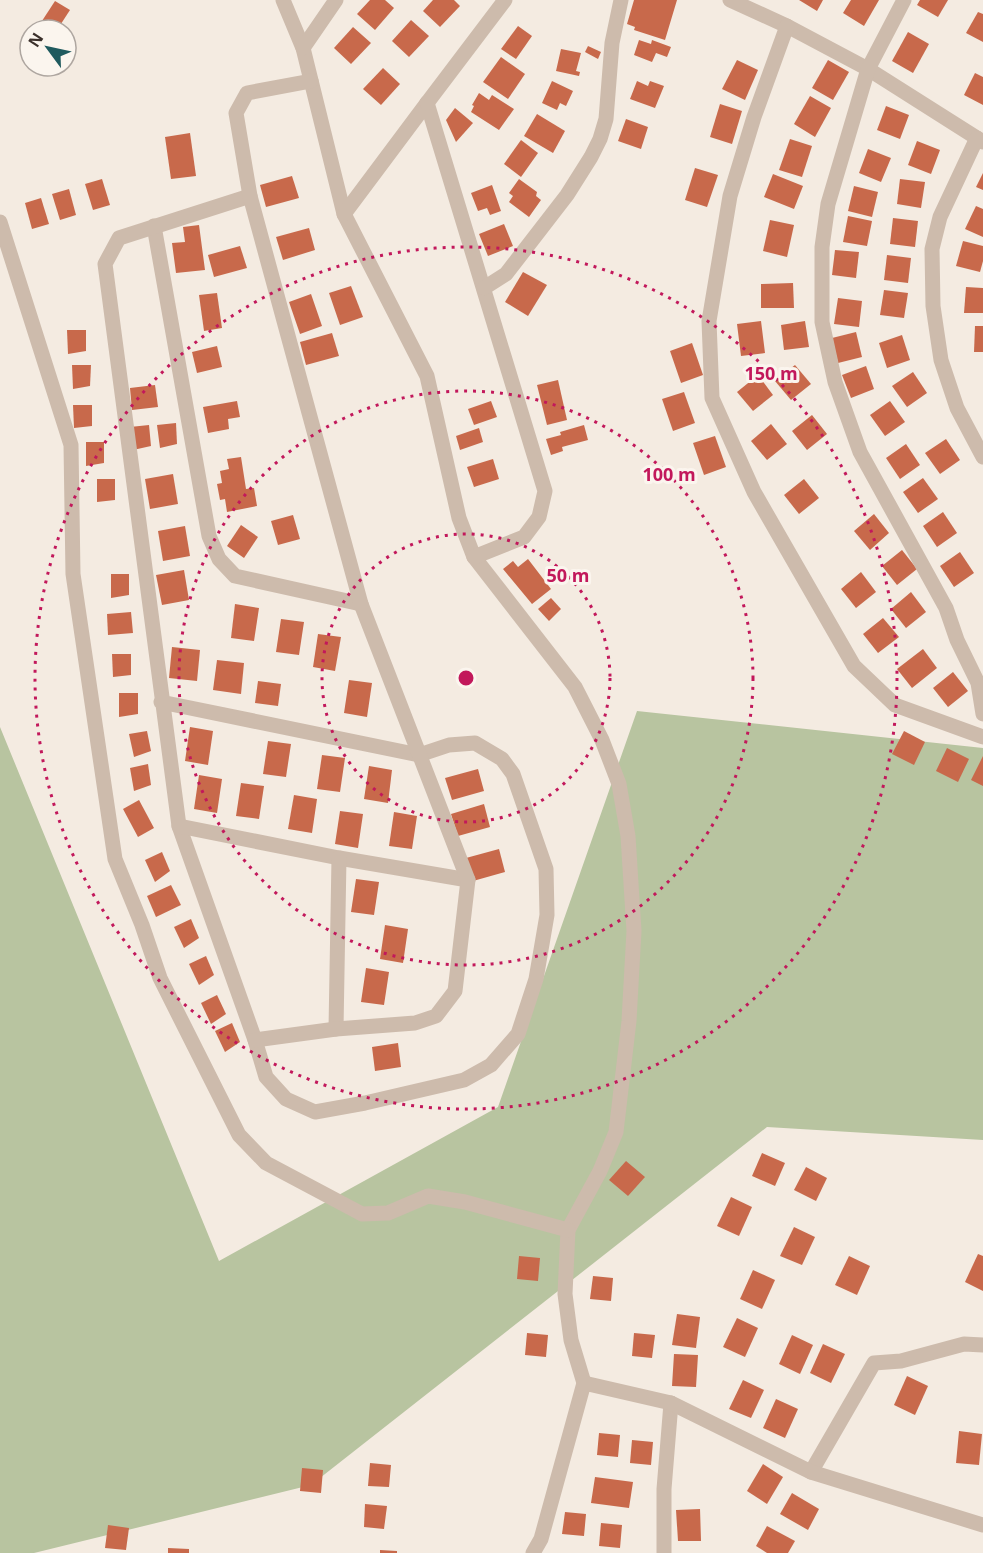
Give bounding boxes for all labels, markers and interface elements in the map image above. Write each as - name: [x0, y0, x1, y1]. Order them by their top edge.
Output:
- north arrow: [18, 18, 78, 78]
- text: N: [23, 28, 48, 51]
- text: 150 m: [744, 361, 798, 385]
- text: 100 m: [642, 462, 696, 486]
- text: 50 m: [547, 563, 589, 587]
- centre of rings: [456, 668, 476, 688]

